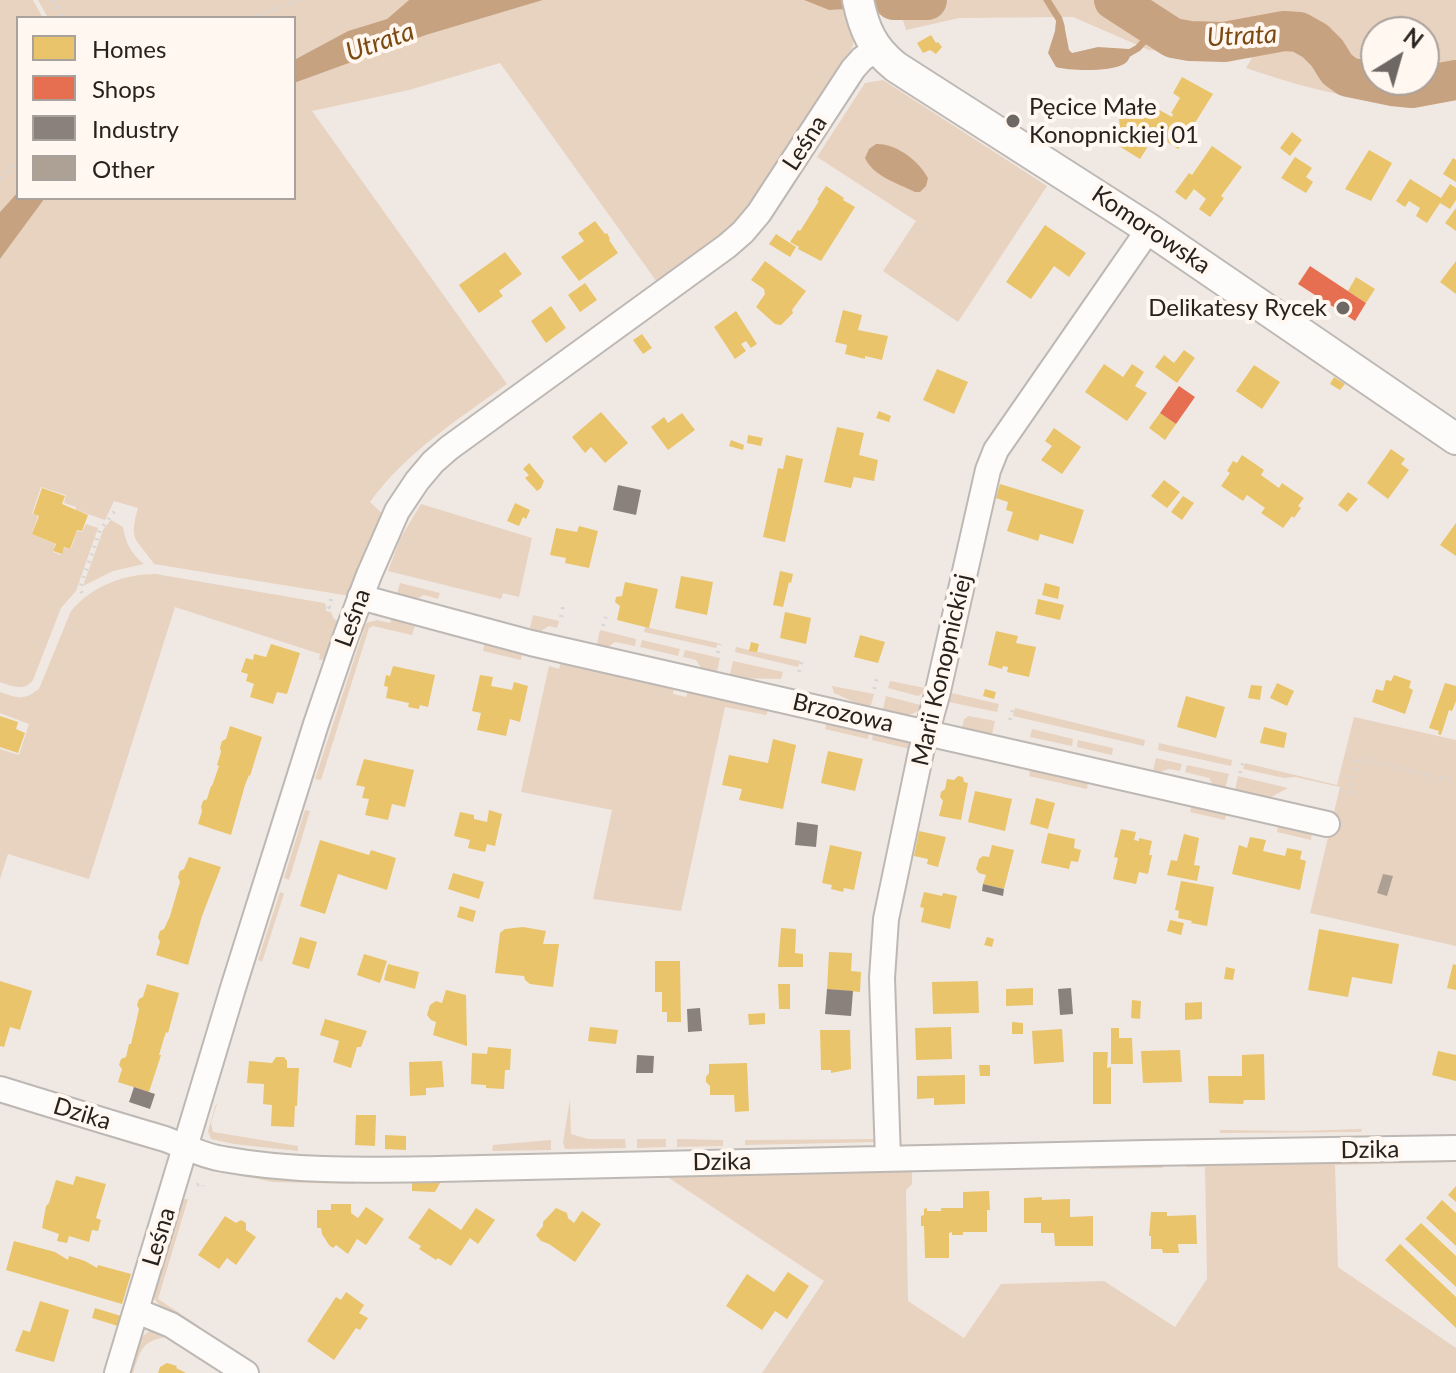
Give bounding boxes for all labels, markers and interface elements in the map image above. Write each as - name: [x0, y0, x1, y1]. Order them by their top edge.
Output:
- legend: [16, 16, 296, 200]
- water label: Utrata: [342, 16, 418, 68]
- north arrow: [1360, 16, 1440, 96]
- water label: Utrata: [1206, 19, 1278, 53]
- text: N: [1399, 22, 1428, 54]
- text: Homes: [92, 34, 166, 63]
- text: Shops: [92, 74, 156, 103]
- place label: Pęcice Małe Konopnickiej 01: [1029, 93, 1199, 149]
- street label: Leśna: [777, 110, 833, 176]
- marker: Pęcice Małe Konopnickiej 01: [1004, 112, 1022, 130]
- text: Industry: [92, 114, 179, 143]
- text: Other: [92, 154, 155, 183]
- street label: Komorowska: [1086, 180, 1216, 280]
- place label: Delikatesy Rycek: [1148, 294, 1327, 322]
- marker: Delikatesy Rycek: [1334, 299, 1352, 317]
- street label: Marii Konopnickiej: [906, 571, 978, 769]
- street label: Leśna: [329, 585, 377, 651]
- street label: Brzozowa: [790, 687, 896, 739]
- street label: Dzika: [50, 1092, 114, 1136]
- street label: Dzika: [1340, 1135, 1400, 1165]
- street label: Dzika: [692, 1147, 752, 1177]
- street label: Leśna: [136, 1204, 182, 1270]

